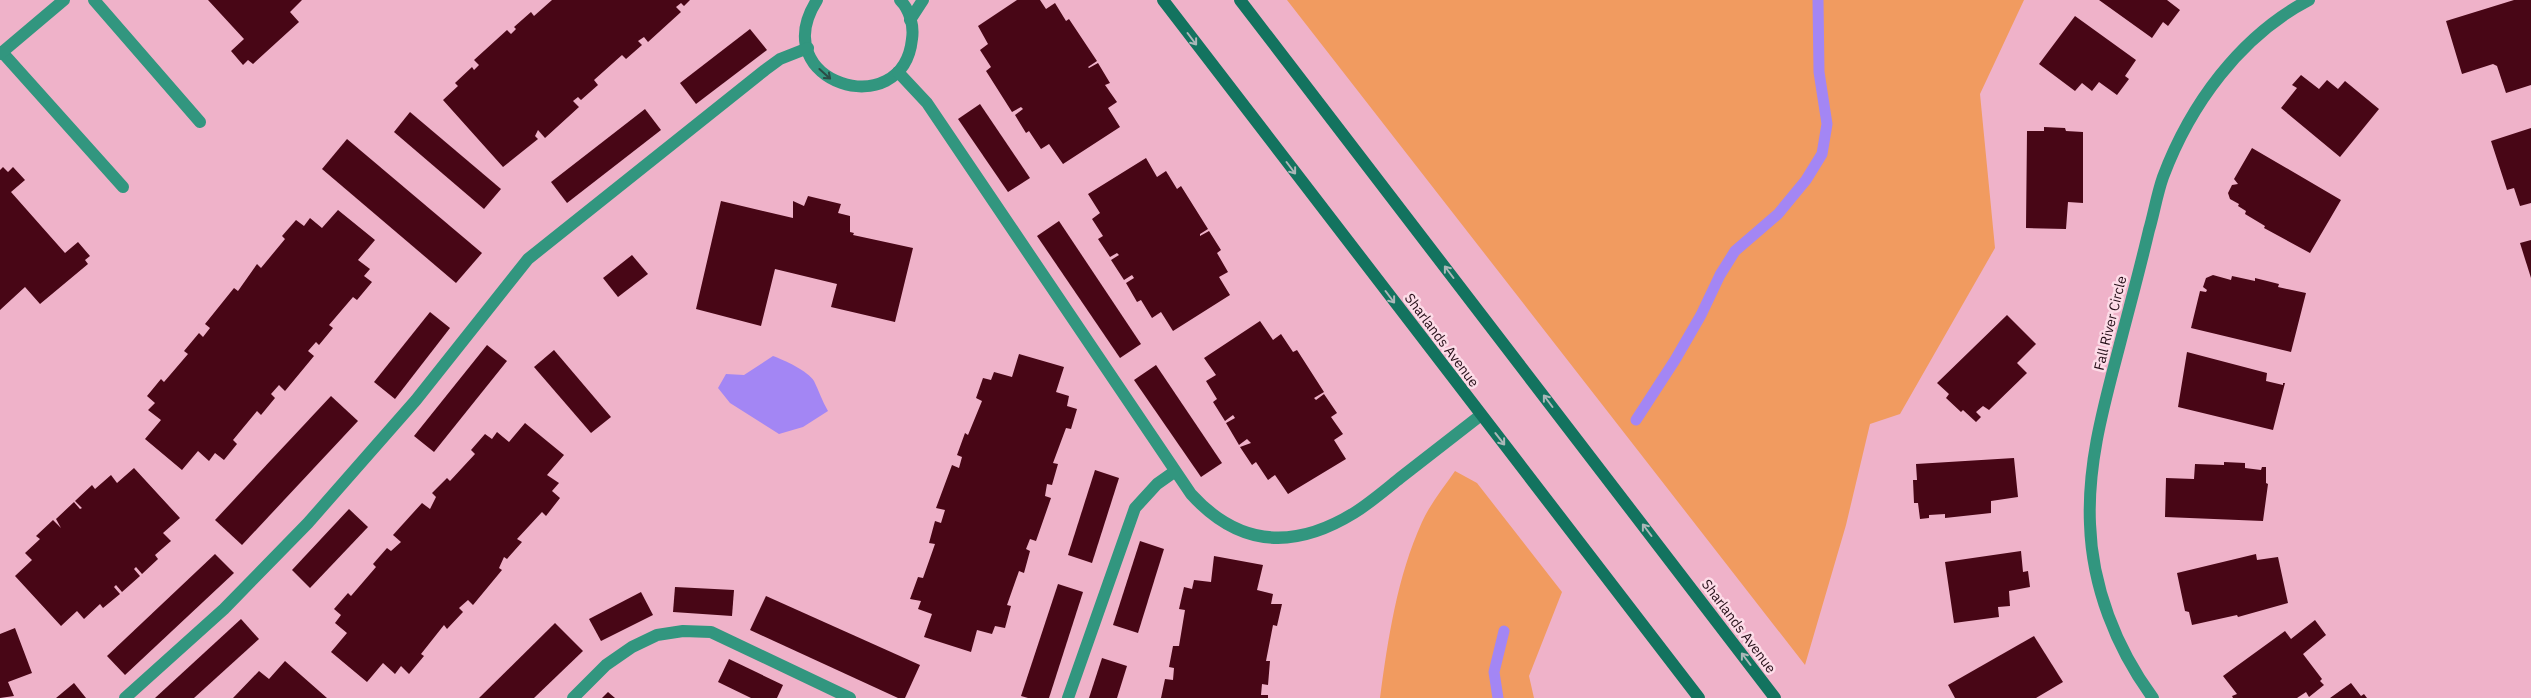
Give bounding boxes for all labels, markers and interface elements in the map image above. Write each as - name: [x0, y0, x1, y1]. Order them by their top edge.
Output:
- one-way arrow: [1187, 32, 1198, 45]
- one-way arrow: [819, 69, 832, 80]
- one-way arrow: [1286, 161, 1297, 174]
- one-way arrow: [1444, 265, 1454, 279]
- street label: Fall River Circle: [2090, 274, 2131, 372]
- street label: Sharlands Avenue: [1401, 289, 1483, 391]
- one-way arrow: [1385, 290, 1395, 304]
- one-way arrow: [1543, 394, 1553, 408]
- one-way arrow: [1494, 433, 1505, 446]
- one-way arrow: [1642, 523, 1652, 537]
- street label: Sharlands Avenue: [1698, 575, 1780, 677]
- one-way arrow: [1740, 653, 1751, 666]

